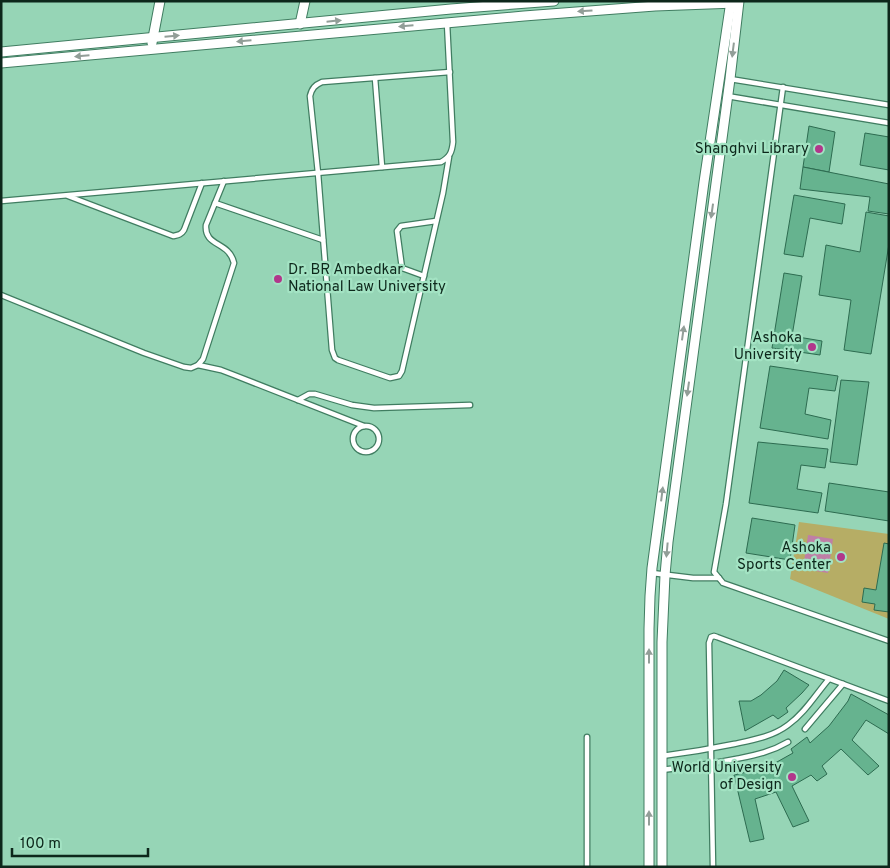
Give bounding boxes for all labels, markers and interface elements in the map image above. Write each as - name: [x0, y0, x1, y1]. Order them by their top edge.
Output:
- one-way arrow: [577, 8, 593, 16]
- one-way arrow: [326, 17, 342, 25]
- one-way arrow: [398, 22, 414, 30]
- one-way arrow: [164, 31, 180, 39]
- one-way arrow: [236, 37, 252, 45]
- one-way arrow: [729, 42, 737, 58]
- one-way arrow: [74, 52, 90, 60]
- place label: Shanghvi Library: [695, 140, 809, 159]
- marker: Shanghvi Library: [813, 143, 825, 155]
- one-way arrow: [708, 203, 716, 219]
- place label: Dr. BR Ambedkar National Law University: [288, 261, 446, 297]
- marker: Dr. BR Ambedkar National Law University: [272, 273, 284, 285]
- one-way arrow: [679, 324, 687, 340]
- place label: Ashoka University: [734, 329, 802, 365]
- marker: Ashoka University: [806, 341, 818, 353]
- one-way arrow: [684, 382, 692, 398]
- one-way arrow: [658, 485, 666, 501]
- place label: Ashoka Sports Center: [737, 539, 831, 575]
- one-way arrow: [663, 543, 671, 559]
- marker: Ashoka Sports Center: [835, 551, 847, 563]
- one-way arrow: [645, 647, 653, 663]
- place label: World University of Design: [671, 759, 782, 795]
- marker: World University of Design: [786, 771, 798, 783]
- one-way arrow: [645, 810, 653, 826]
- scale bar: [12, 826, 149, 858]
- text: 100 m: [20, 835, 61, 854]

